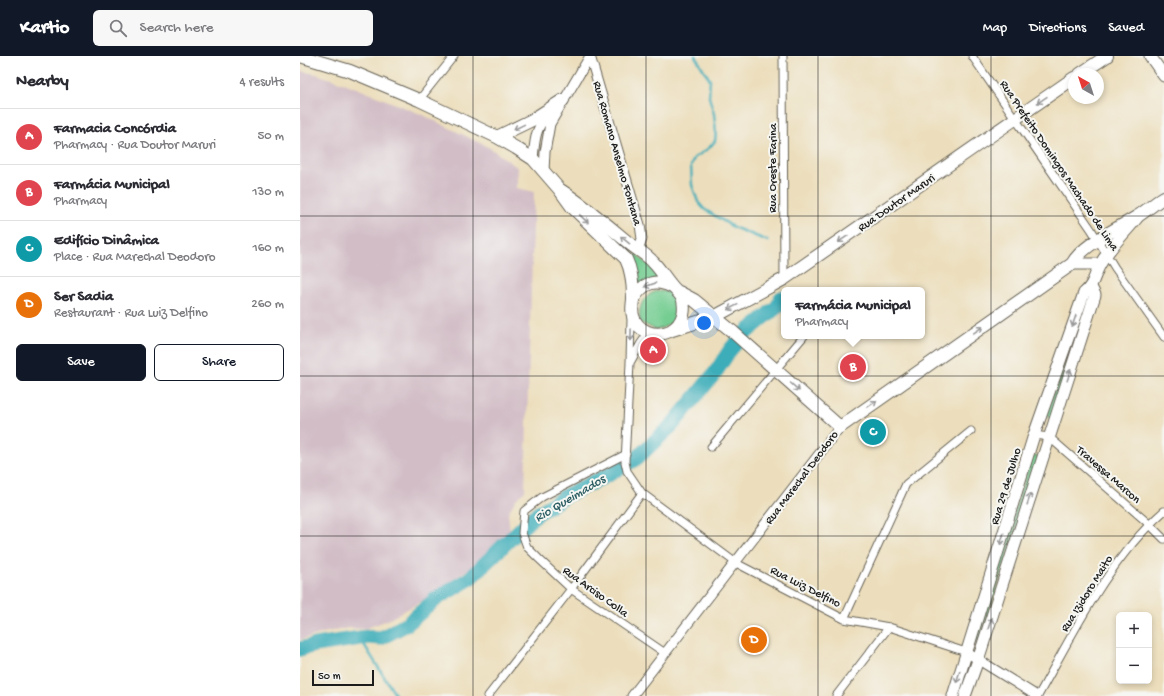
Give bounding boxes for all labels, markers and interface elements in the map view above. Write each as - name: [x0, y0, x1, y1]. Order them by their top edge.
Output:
- search box: [93, 10, 373, 46]
- text: Kartio: [20, 17, 69, 40]
- icon: search: [107, 17, 129, 39]
- text: Search here: [139, 19, 213, 37]
- text: Map: [983, 20, 1007, 37]
- text: Directions: [1029, 20, 1086, 37]
- text: Saved: [1108, 20, 1144, 37]
- north arrow: [1068, 68, 1104, 104]
- text: Nearby: [16, 72, 69, 92]
- text: 4 results: [240, 75, 284, 90]
- street label: Rua Prefeito Domingos Machado de Lima: [996, 78, 1121, 254]
- street label: Rua Romano Anselmo Fontana: [589, 80, 644, 228]
- one-way arrow: [1036, 96, 1047, 104]
- text: Farmacia Concórdia: [54, 120, 176, 138]
- street label: Rua Oreste Farina: [767, 123, 781, 213]
- one-way arrow: [513, 124, 525, 131]
- text: A: [25, 129, 33, 144]
- text: 50 m: [257, 129, 284, 144]
- text: Pharmacy · Rua Doutor Maruri: [54, 138, 216, 153]
- street label: Rua Doutor Maruri: [856, 172, 939, 235]
- text: Farmácia Municipal: [54, 176, 170, 194]
- text: B: [26, 185, 32, 200]
- text: 130 m: [252, 185, 284, 200]
- text: Pharmacy: [54, 194, 107, 209]
- one-way arrow: [579, 214, 589, 224]
- text: Edifício Dinâmica: [54, 232, 159, 250]
- one-way arrow: [837, 235, 849, 243]
- one-way arrow: [620, 236, 631, 245]
- text: C: [25, 241, 33, 256]
- text: 160 m: [252, 241, 284, 256]
- text: Place · Rua Marechal Deodoro: [54, 250, 216, 265]
- one-way arrow: [644, 281, 656, 289]
- popup: [781, 287, 925, 339]
- text: Ser Sadia: [54, 288, 113, 306]
- text: D: [25, 297, 33, 312]
- text: 260 m: [251, 297, 284, 312]
- text: Farmácia Municipal: [795, 297, 911, 315]
- one-way arrow: [727, 304, 739, 311]
- text: Restaurant · Rua Luiz Delfino: [54, 306, 208, 321]
- your location: [694, 313, 714, 333]
- text: Pharmacy: [795, 315, 848, 330]
- one-way arrow: [1070, 315, 1078, 327]
- one-way arrow: [972, 326, 983, 334]
- one-way arrow: [627, 328, 635, 341]
- pin: A: [640, 335, 666, 365]
- button: Save: [16, 344, 146, 381]
- button: Share: [154, 344, 284, 381]
- pin: B: [840, 352, 866, 382]
- one-way arrow: [1066, 369, 1073, 382]
- one-way arrow: [790, 382, 800, 392]
- one-way arrow: [866, 400, 877, 408]
- pin: C: [860, 417, 886, 447]
- street label: Rua Marechal Deodoro: [763, 429, 842, 528]
- street label: Travessa Marcon: [1072, 443, 1143, 507]
- street label: Rua 29 de Julho: [989, 447, 1025, 527]
- water label: Rio Queimados: [532, 472, 609, 526]
- one-way arrow: [1026, 493, 1034, 505]
- one-way arrow: [997, 533, 1005, 545]
- street label: Rua Izidoro Maito: [1059, 553, 1117, 635]
- street label: Rua Arciso Colla: [559, 564, 631, 621]
- street label: Rua Luiz Delfino: [768, 564, 843, 612]
- map controls: [1116, 612, 1152, 684]
- button: +: [1116, 612, 1152, 648]
- one-way arrow: [987, 616, 994, 629]
- pin: D: [741, 625, 767, 655]
- button: −: [1116, 648, 1152, 684]
- scale bar: [312, 668, 374, 687]
- text: 50 m: [318, 671, 340, 683]
- one-way arrow: [954, 671, 962, 683]

